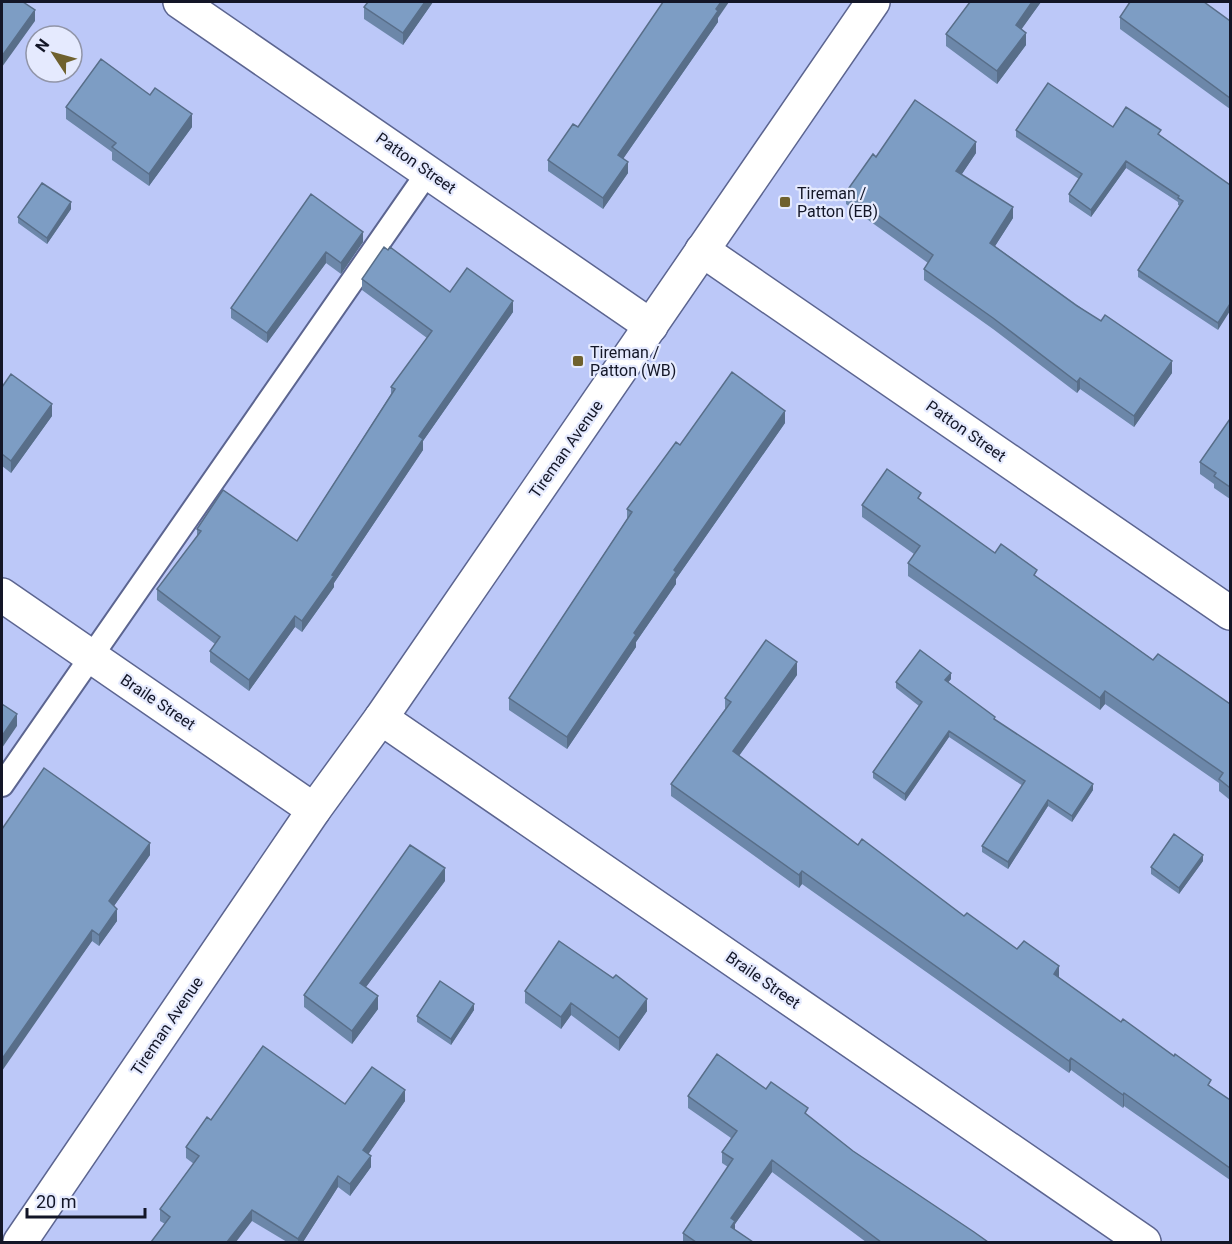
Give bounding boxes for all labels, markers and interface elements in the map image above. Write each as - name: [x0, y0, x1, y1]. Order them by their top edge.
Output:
- north arrow: [24, 24, 84, 84]
- text: N: [31, 35, 53, 56]
- street label: Patton Street: [372, 128, 460, 198]
- place label: Tireman / Patton (EB): [797, 184, 878, 221]
- marker: Tireman / Patton (EB): [778, 195, 792, 209]
- place label: Tireman / Patton (WB): [590, 343, 676, 380]
- marker: Tireman / Patton (WB): [571, 354, 585, 368]
- street label: Tireman Avenue: [525, 396, 607, 502]
- street label: Patton Street: [922, 396, 1010, 466]
- street label: Braile Street: [117, 670, 199, 734]
- street label: Braile Street: [722, 947, 804, 1013]
- street label: Tireman Avenue: [127, 973, 207, 1079]
- scale bar: [27, 1181, 146, 1219]
- text: 20 m: [36, 1191, 76, 1212]

